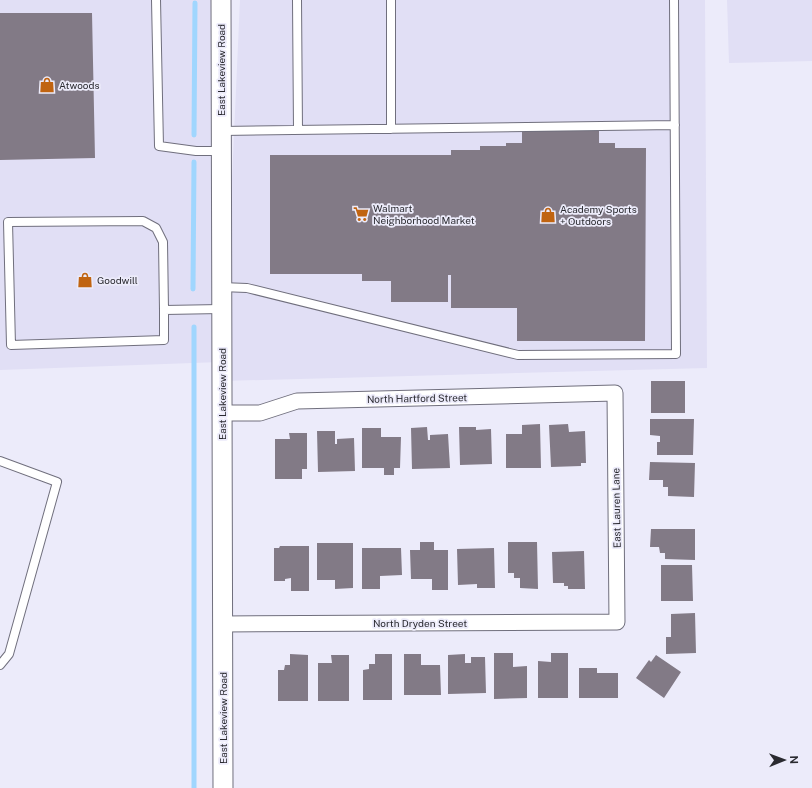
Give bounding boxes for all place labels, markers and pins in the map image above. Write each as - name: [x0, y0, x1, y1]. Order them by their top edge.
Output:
- shop icon: Atwoods: [38, 76, 56, 94]
- place label: Atwoods: [59, 79, 99, 91]
- place label: Walmart Neighborhood Market: [373, 202, 475, 226]
- place label: Academy Sports + Outdoors: [560, 203, 637, 227]
- supermarket icon: Walmart Neighborhood Market: [352, 205, 370, 223]
- shop icon: Academy Sports + Outdoors: [539, 206, 557, 224]
- shop icon: Goodwill: [76, 271, 94, 289]
- place label: Goodwill: [97, 274, 138, 286]

